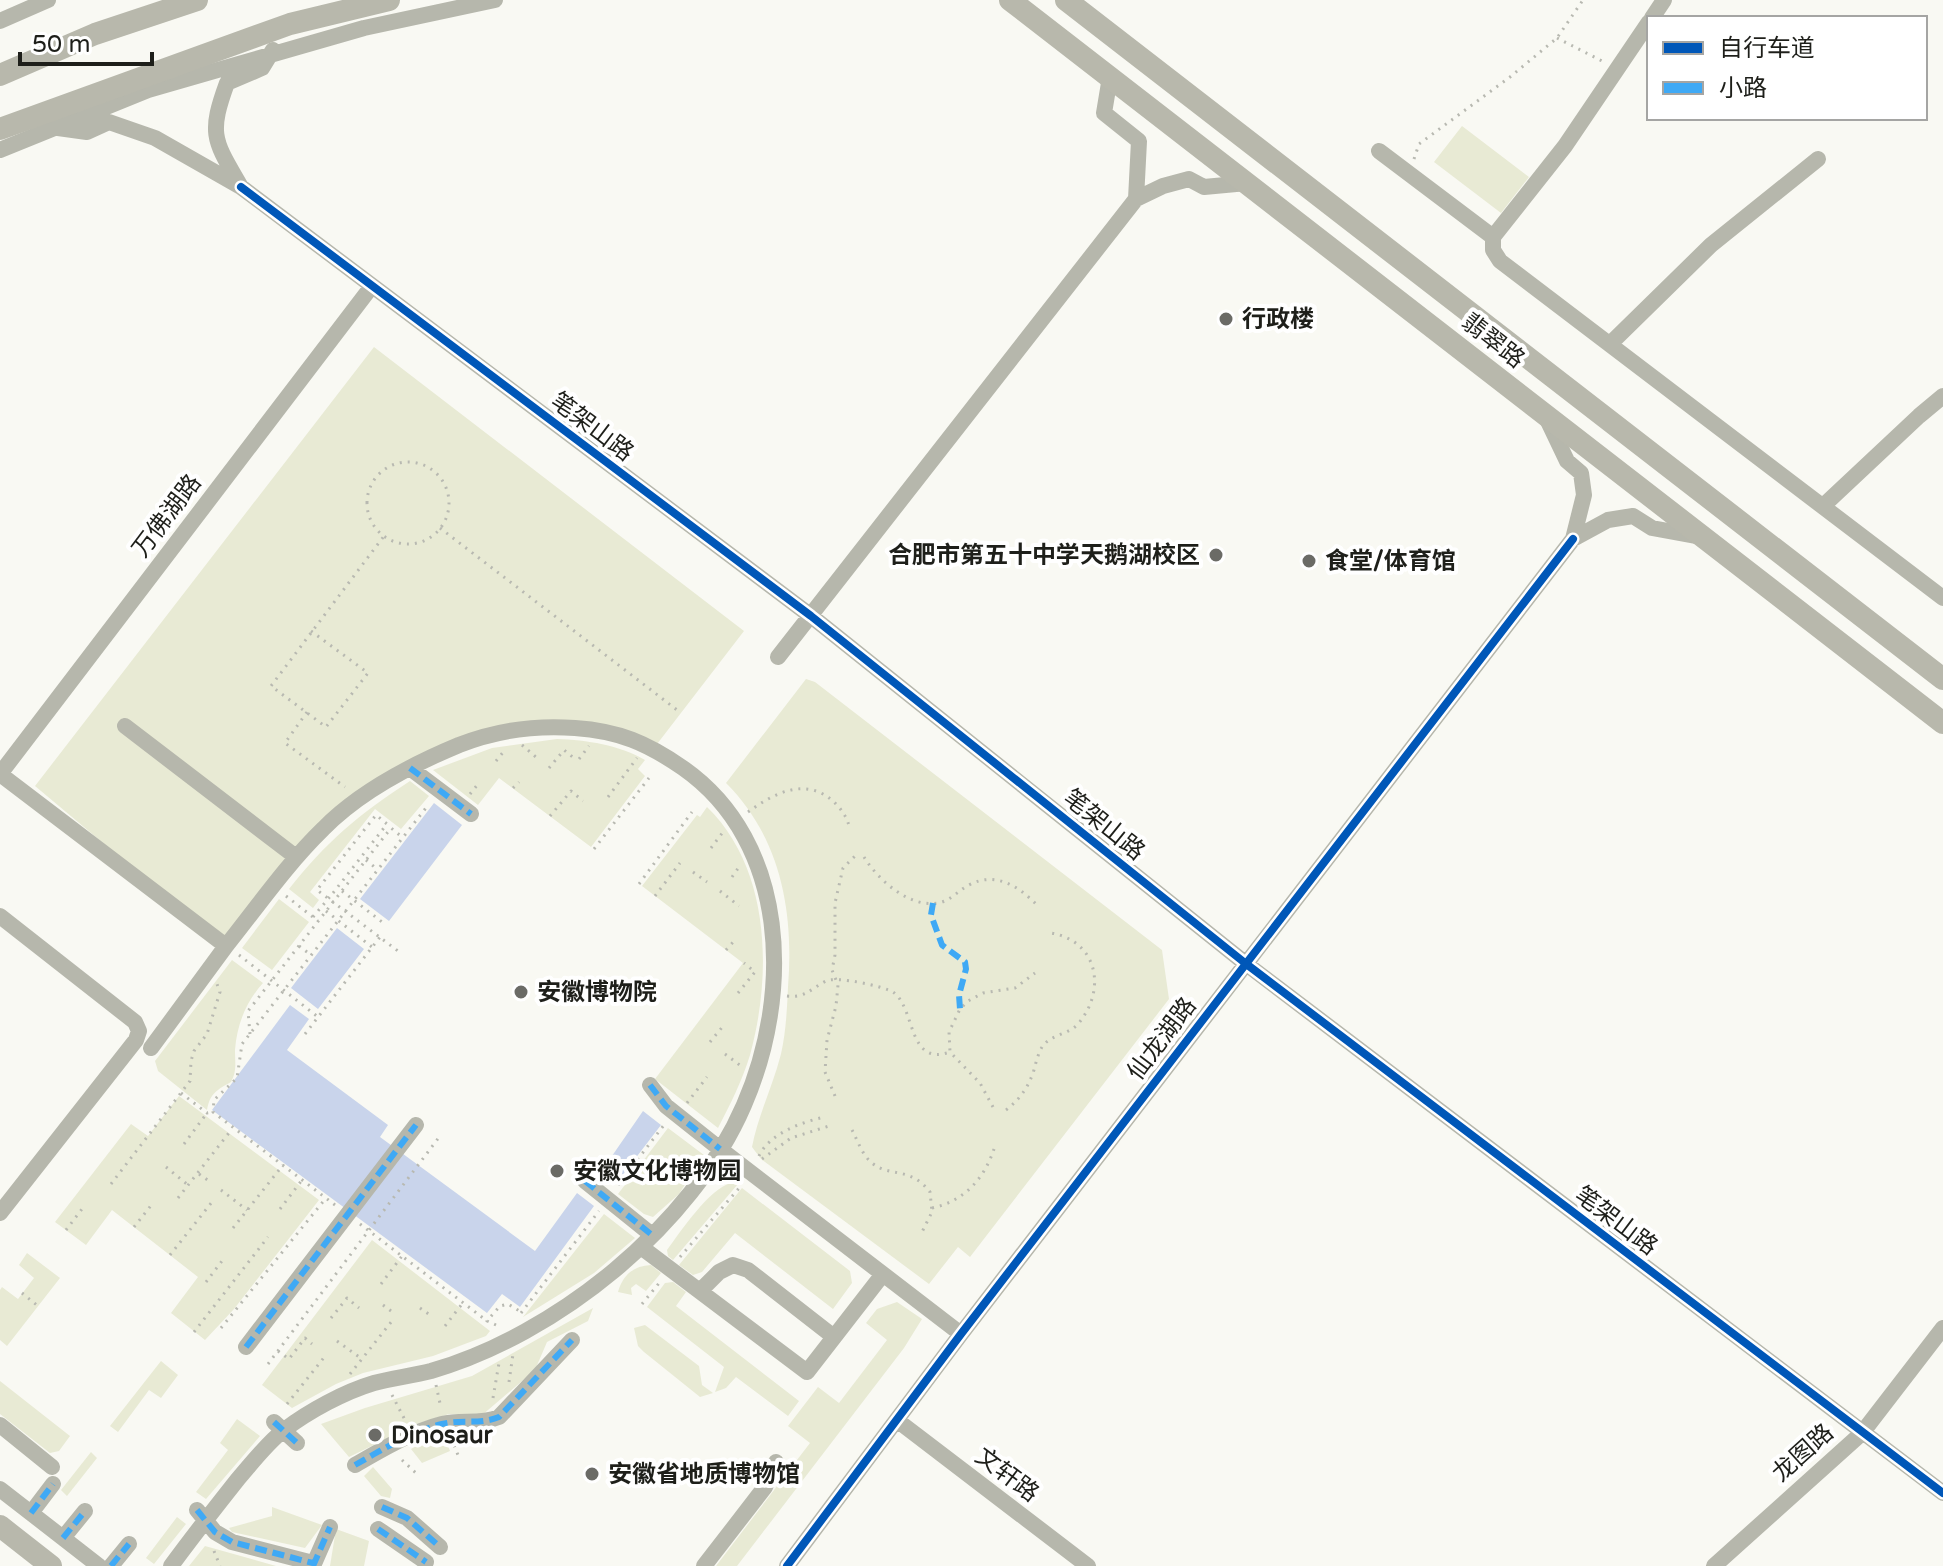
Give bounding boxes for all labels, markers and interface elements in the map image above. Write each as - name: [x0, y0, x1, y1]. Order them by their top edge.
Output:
- scale bar: [20, 16, 152, 66]
- legend: [1647, 16, 1927, 120]
- text: 50 m: [32, 30, 90, 59]
- text: 自行车道: [1719, 34, 1815, 63]
- text: 小路: [1719, 74, 1767, 103]
- place label: 行政楼: [1242, 305, 1314, 334]
- street label: 翡翠路: [1456, 307, 1530, 375]
- marker: 行政楼: [1217, 310, 1235, 328]
- street label: 笔架山路: [545, 387, 639, 467]
- street label: 万佛湖路: [127, 469, 207, 563]
- place label: 合肥市第五十中学天鹅湖校区: [888, 541, 1200, 570]
- marker: 合肥市第五十中学天鹅湖校区: [1207, 546, 1225, 564]
- place label: 食堂/体育馆: [1325, 547, 1456, 576]
- marker: 食堂/体育馆: [1300, 552, 1318, 570]
- street label: 笔架山路: [1058, 784, 1150, 866]
- place label: 安徽博物院: [537, 978, 657, 1007]
- marker: 安徽博物院: [512, 983, 530, 1001]
- street label: 仙龙湖路: [1122, 992, 1202, 1086]
- place label: 安徽文化博物园: [573, 1157, 741, 1186]
- marker: 安徽文化博物园: [548, 1162, 566, 1180]
- street label: 笔架山路: [1569, 1181, 1663, 1261]
- street label: 龙图路: [1767, 1418, 1839, 1488]
- place label: Dinosaur: [391, 1421, 493, 1450]
- marker: Dinosaur: [366, 1426, 384, 1444]
- street label: 文轩路: [970, 1442, 1044, 1508]
- place label: 安徽省地质博物馆: [608, 1460, 800, 1489]
- marker: 安徽省地质博物馆: [583, 1465, 601, 1483]

